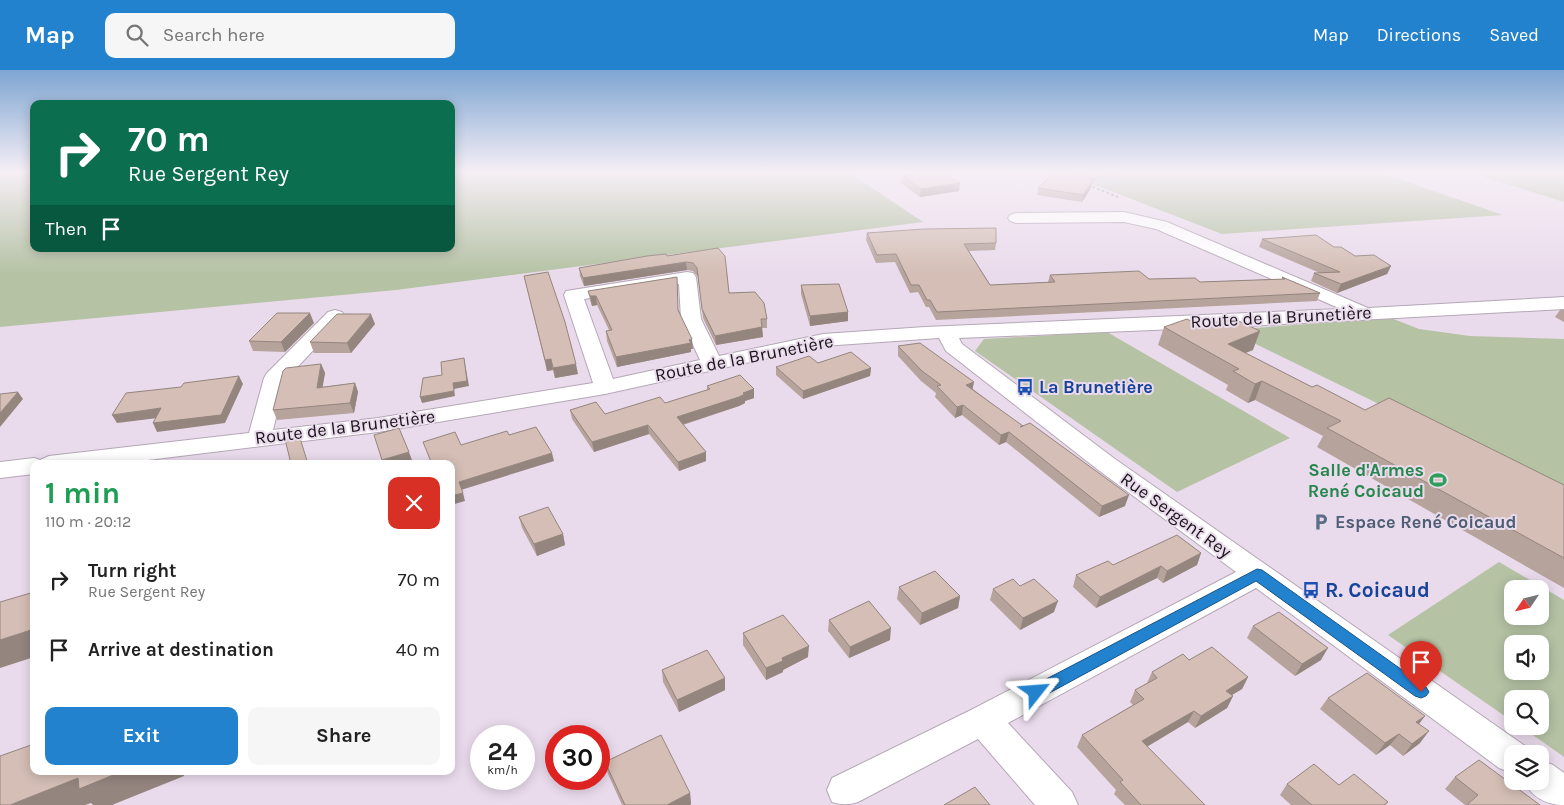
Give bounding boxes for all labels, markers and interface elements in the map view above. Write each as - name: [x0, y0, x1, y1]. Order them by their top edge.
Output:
- search box: [105, 13, 455, 58]
- text: Map: [25, 21, 75, 49]
- icon: search: [123, 21, 151, 49]
- text: Search here: [163, 24, 265, 46]
- text: Map: [1313, 24, 1349, 46]
- text: Directions: [1377, 24, 1461, 46]
- text: Saved: [1489, 24, 1539, 46]
- text: 70 m: [128, 119, 210, 160]
- icon: right: [45, 120, 110, 185]
- text: Rue Sergent Rey: [128, 161, 289, 187]
- icon: arrive: [97, 215, 125, 243]
- text: Then: [45, 218, 87, 240]
- street label: Route de la Brunetière: [1190, 301, 1372, 333]
- street label: Route de la Brunetière: [653, 330, 835, 386]
- place label: La Brunetière: [1039, 376, 1153, 398]
- bus stop icon: La Brunetière: [1015, 377, 1035, 397]
- street label: Route de la Brunetière: [254, 405, 436, 449]
- place label: Salle d'Armes René Coicaud: [1308, 459, 1424, 502]
- street label: Rue Sergent Rey: [1116, 467, 1236, 563]
- sports icon: Salle d'Armes René Coicaud: [1428, 470, 1448, 490]
- text: 1 min: [45, 475, 120, 511]
- button: close: [388, 477, 440, 529]
- place label: Espace René Coicaud: [1335, 511, 1517, 533]
- text: 110 m · 20:12: [45, 512, 131, 531]
- parking icon: Espace René Coicaud: [1311, 512, 1331, 532]
- text: Turn right: [88, 560, 177, 582]
- icon: right: [45, 566, 73, 594]
- text: 70 m: [398, 569, 440, 591]
- place label: R. Coicaud: [1325, 578, 1430, 602]
- bus stop icon: R. Coicaud: [1301, 580, 1321, 600]
- north arrow: [1504, 580, 1549, 625]
- map controls: [1504, 580, 1549, 790]
- text: Rue Sergent Rey: [88, 582, 205, 601]
- button: sound: [1504, 635, 1549, 680]
- icon: arrive: [45, 636, 73, 664]
- text: Arrive at destination: [88, 639, 274, 661]
- text: 40 m: [396, 639, 440, 661]
- pin: [1400, 641, 1442, 692]
- icon: arrive: [1407, 648, 1435, 676]
- position arrow: [1009, 665, 1061, 717]
- button: search: [1504, 690, 1549, 735]
- button: Exit: [45, 707, 238, 765]
- button: Share: [248, 707, 440, 765]
- speed limit sign: 30: [545, 725, 610, 790]
- text: 24: [487, 737, 518, 766]
- button: layers: [1504, 745, 1549, 790]
- text: km/h: [487, 763, 518, 777]

